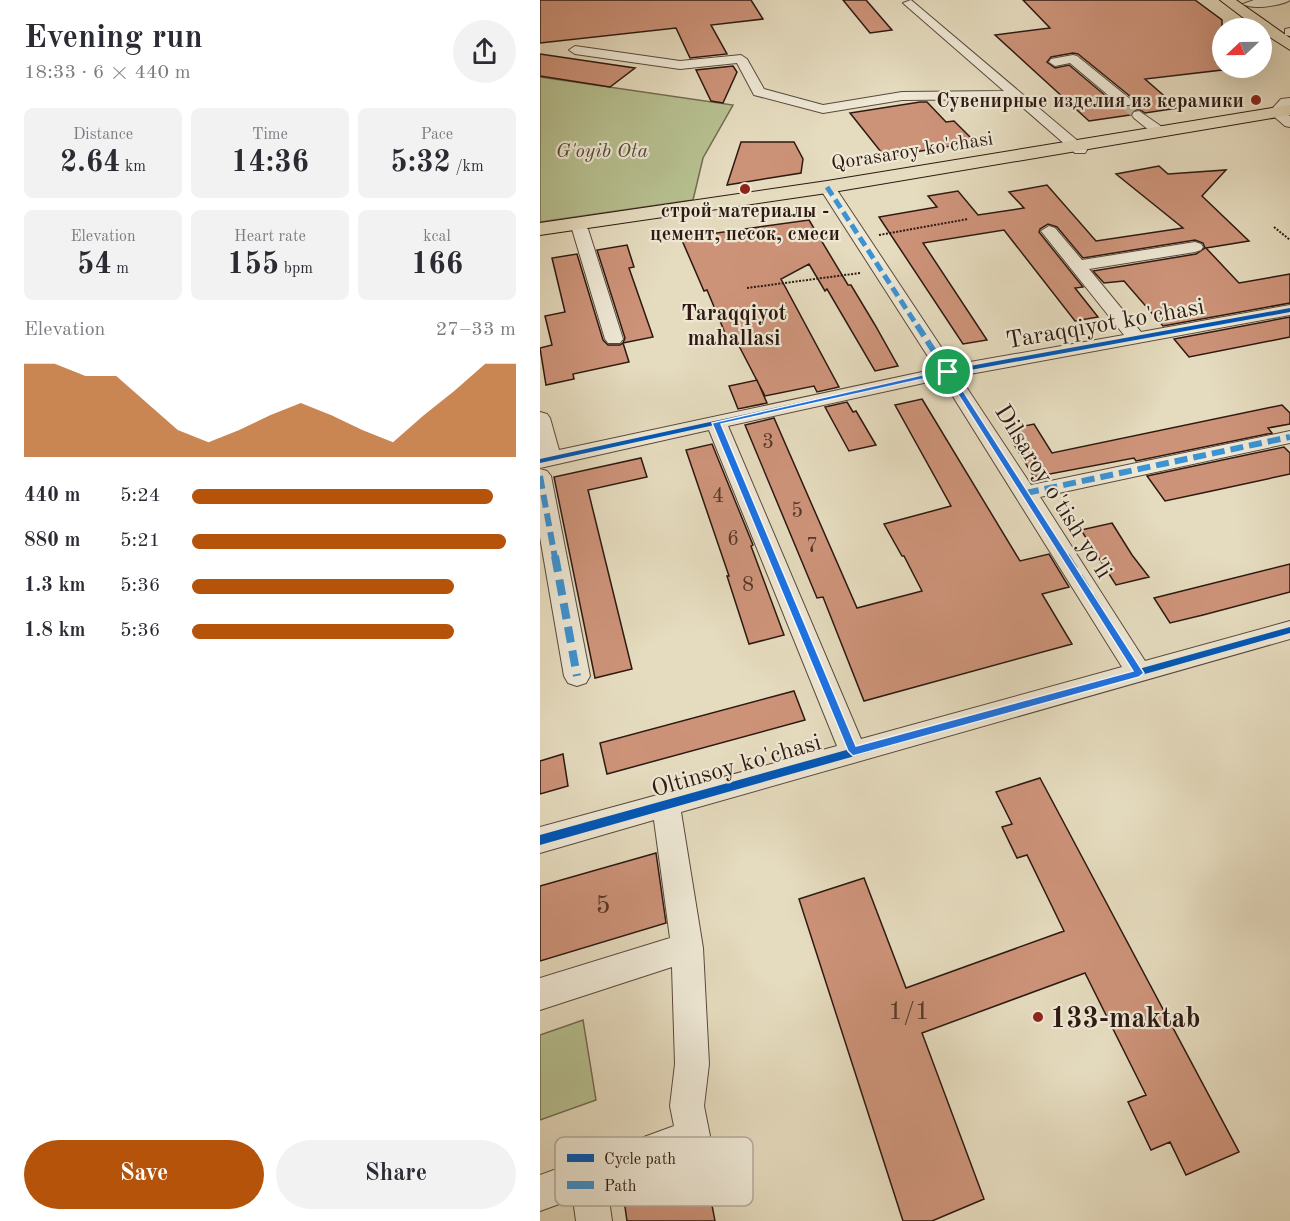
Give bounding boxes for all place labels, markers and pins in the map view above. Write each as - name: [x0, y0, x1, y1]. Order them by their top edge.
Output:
- place label: Сувенирные изделия из керамики: [936, 92, 1244, 112]
- marker: Сувенирные изделия из керамики: [1249, 93, 1263, 107]
- marker: строй материалы - цемент, песок, смеси: [738, 182, 752, 196]
- place label: строй материалы - цемент, песок, смеси: [650, 202, 840, 245]
- pin: [922, 346, 973, 397]
- place label: 133-maktab: [1050, 1006, 1201, 1034]
- marker: 133-maktab: [1031, 1010, 1045, 1024]

